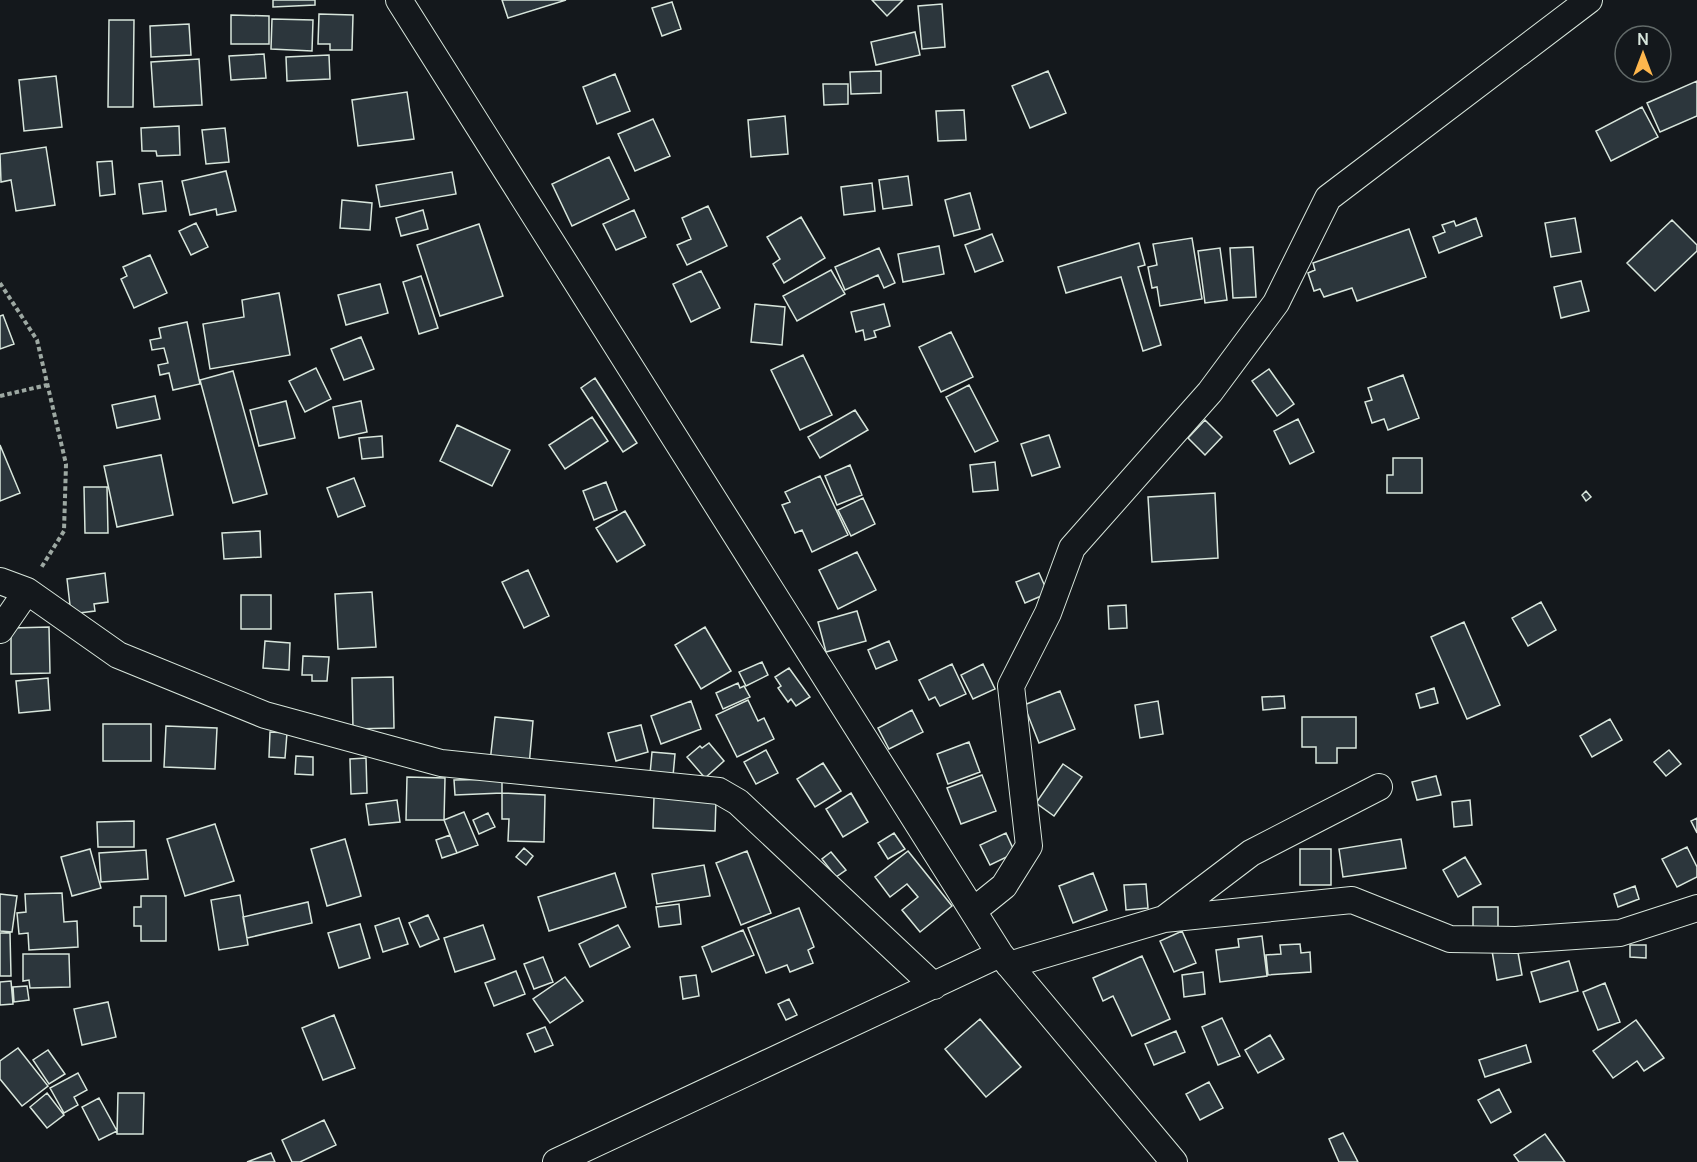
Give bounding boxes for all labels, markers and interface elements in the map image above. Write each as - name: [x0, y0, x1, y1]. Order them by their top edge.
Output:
- north arrow: [1613, 24, 1673, 84]
- text: N: [1637, 28, 1649, 50]

